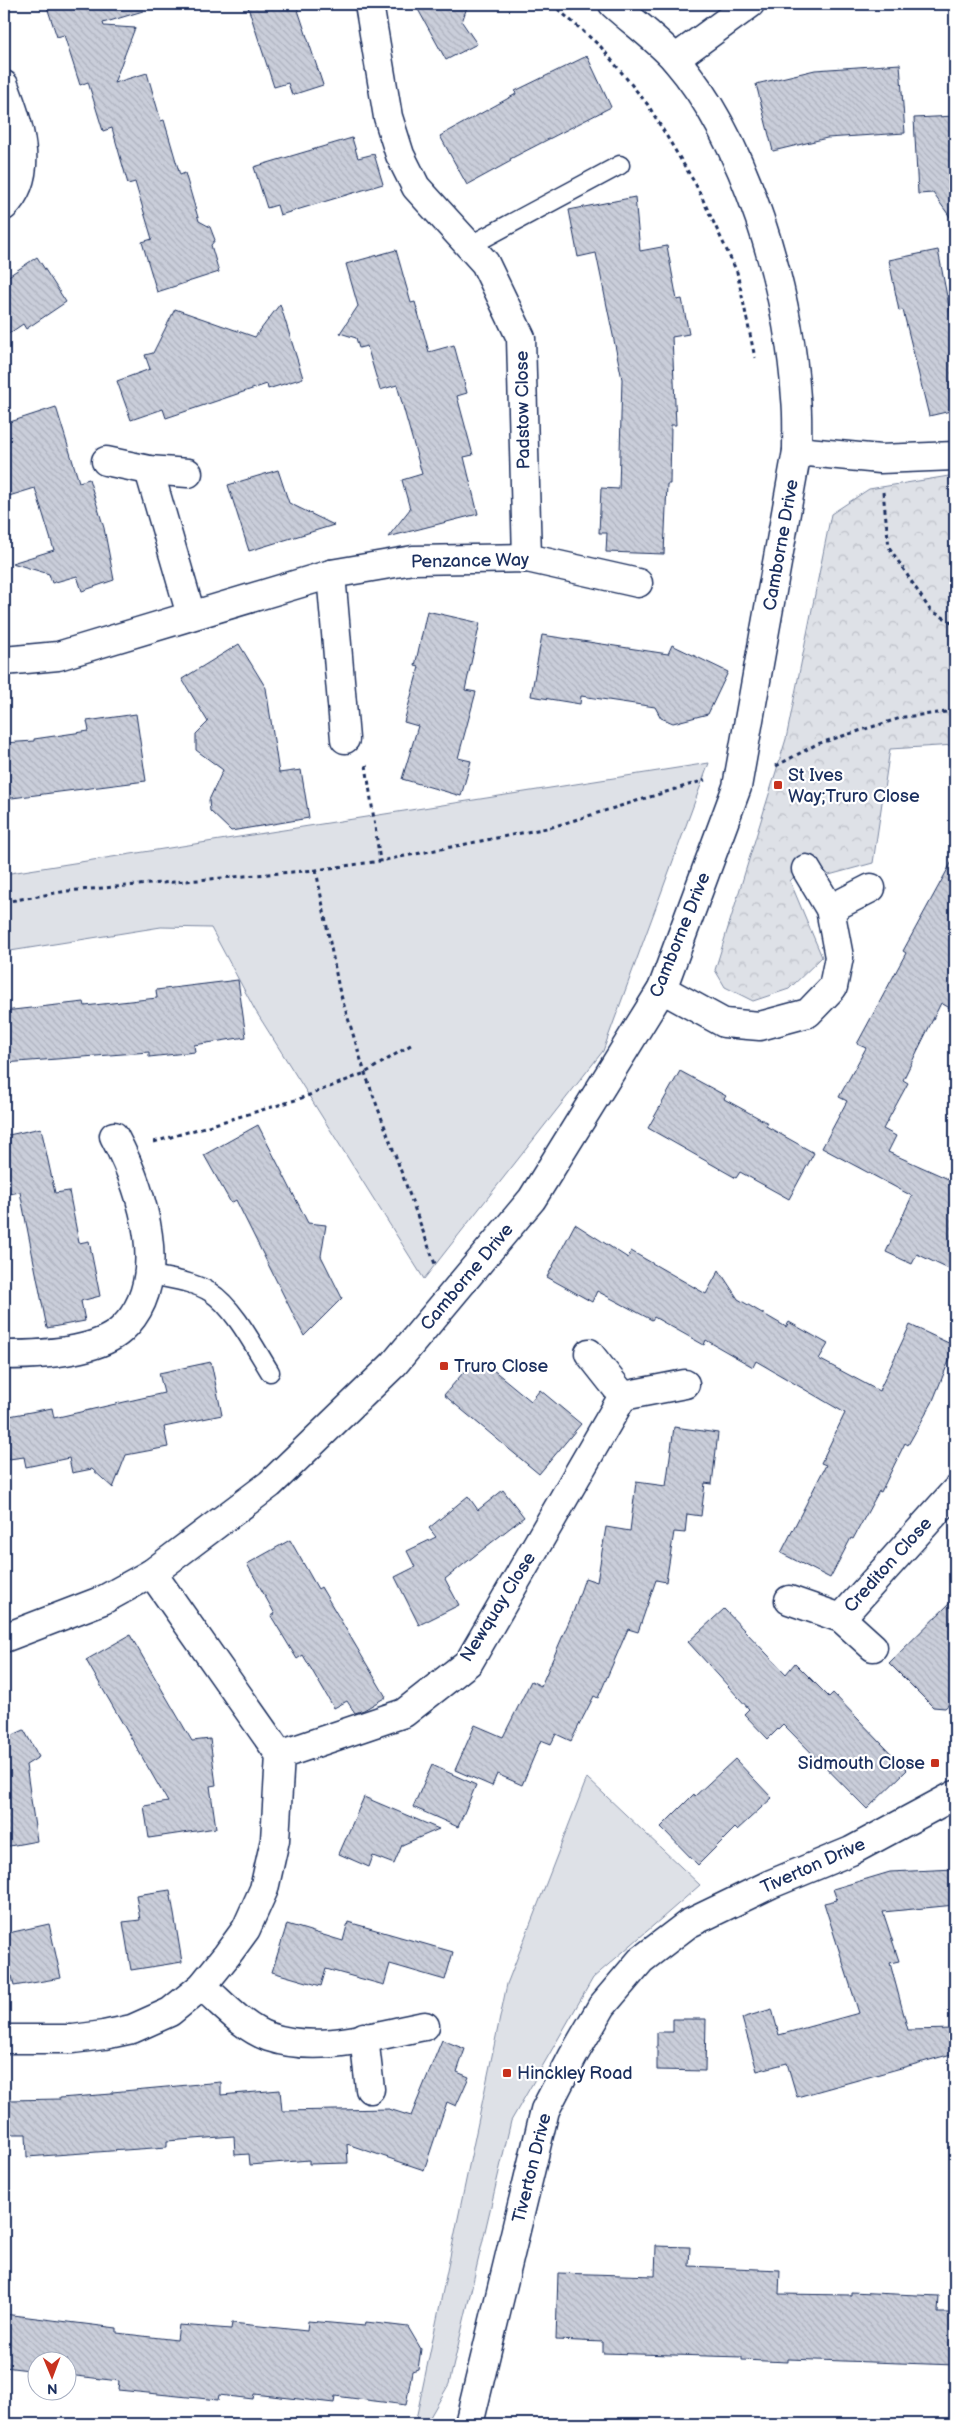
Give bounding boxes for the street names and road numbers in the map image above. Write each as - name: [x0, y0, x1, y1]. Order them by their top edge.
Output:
- street label: Padstow Close: [511, 350, 535, 469]
- street label: Camborne Drive: [759, 477, 803, 612]
- street label: Penzance Way: [411, 549, 530, 573]
- street label: Camborne Drive: [645, 869, 715, 1001]
- street label: Camborne Drive: [416, 1219, 518, 1335]
- street label: Crediton Close: [840, 1513, 936, 1617]
- street label: Newquay Close: [456, 1548, 540, 1666]
- street label: Tiverton Drive: [758, 1833, 869, 1898]
- street label: Tiverton Drive: [508, 2111, 556, 2225]

